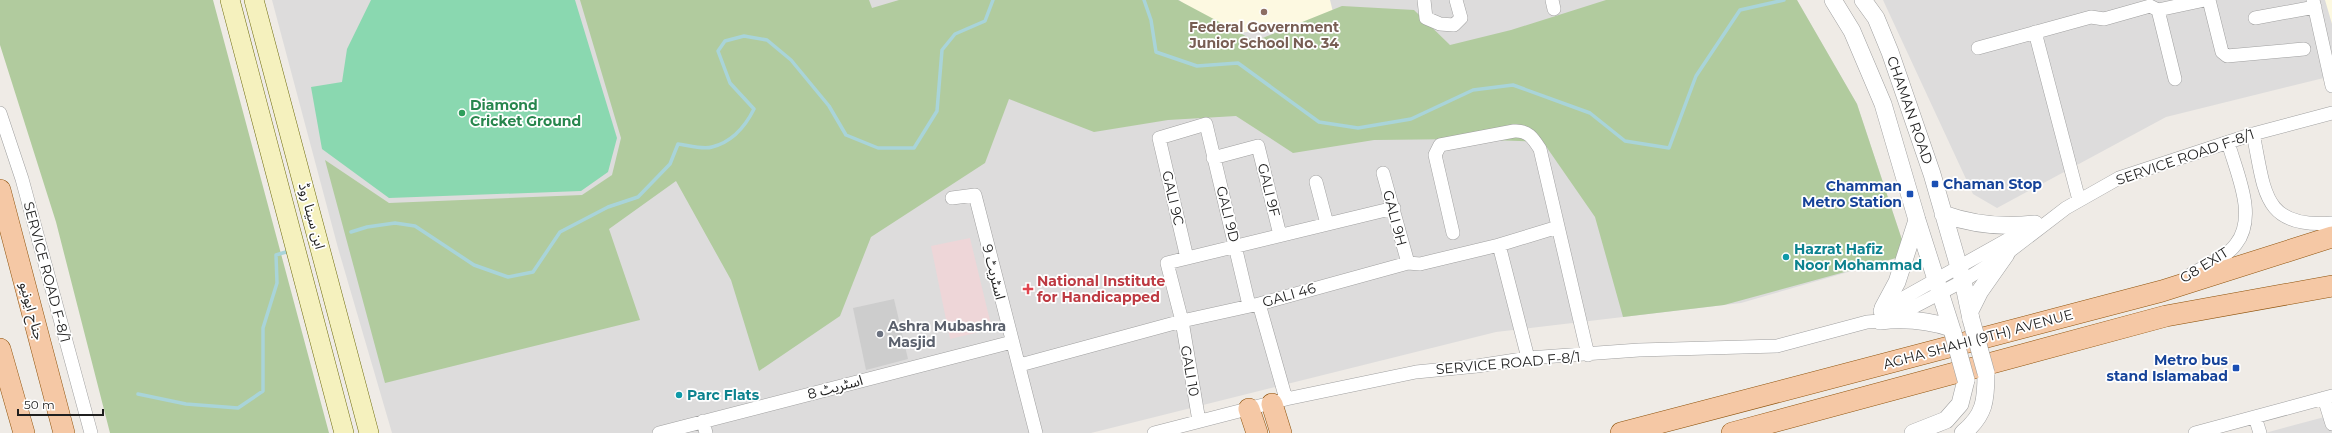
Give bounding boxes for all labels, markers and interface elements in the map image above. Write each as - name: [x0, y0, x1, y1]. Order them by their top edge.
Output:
- marker: Federal Government Junior School No. 34: [1259, 7, 1269, 17]
- place label: Federal Government Junior School No. 34: [1188, 18, 1339, 52]
- street label: CHAMAN ROAD: [1883, 54, 1937, 166]
- place label: Diamond Cricket Ground: [470, 96, 581, 130]
- marker: Diamond Cricket Ground: [457, 108, 467, 118]
- street label: SERVICE ROAD F-8/1: [2113, 125, 2257, 189]
- street label: GALI 9F: [1254, 161, 1284, 219]
- street label: GALI 9C: [1158, 169, 1188, 227]
- place label: Chaman Stop: [1943, 175, 2042, 193]
- place label: Chamman Metro Station: [1802, 177, 1902, 211]
- marker: Chaman Stop: [1930, 179, 1940, 189]
- street label: ابن سینا روڈ: [295, 181, 329, 251]
- street label: GALI 9D: [1212, 184, 1244, 244]
- street label: GALI 9H: [1379, 188, 1411, 248]
- marker: Chamman Metro Station: [1905, 189, 1915, 199]
- street label: SERVICE ROAD F-8/1: [20, 200, 74, 344]
- place label: Hazrat Hafiz Noor Mohammad: [1794, 240, 1922, 274]
- street label: اسٹریٹ 9: [978, 242, 1010, 302]
- street label: G8 EXIT: [2176, 243, 2232, 287]
- marker: Hazrat Hafiz Noor Mohammad: [1781, 252, 1791, 262]
- place label: National Institute for Handicapped: [1037, 272, 1165, 306]
- street label: GALI 46: [1260, 279, 1318, 311]
- street label: جناح ایونیو: [14, 280, 48, 343]
- marker: National Institute for Handicapped: [1022, 283, 1034, 295]
- street label: AGHA SHAHI (9TH) AVENUE: [1881, 305, 2075, 373]
- place label: Ashra Mubashra Masjid: [887, 317, 1006, 351]
- marker: Ashra Mubashra Masjid: [875, 329, 885, 339]
- street label: GALI 10: [1177, 344, 1203, 398]
- street label: SERVICE ROAD F-8/1: [1435, 348, 1581, 378]
- place label: Metro bus stand Islamabad: [2107, 351, 2229, 385]
- marker: Metro bus stand Islamabad: [2231, 363, 2241, 373]
- street label: اسٹریٹ 8: [805, 371, 865, 403]
- place label: Parc Flats: [687, 386, 760, 404]
- marker: Parc Flats: [674, 390, 684, 400]
- scale bar: [18, 391, 103, 417]
- text: 50 m: [24, 397, 55, 412]

